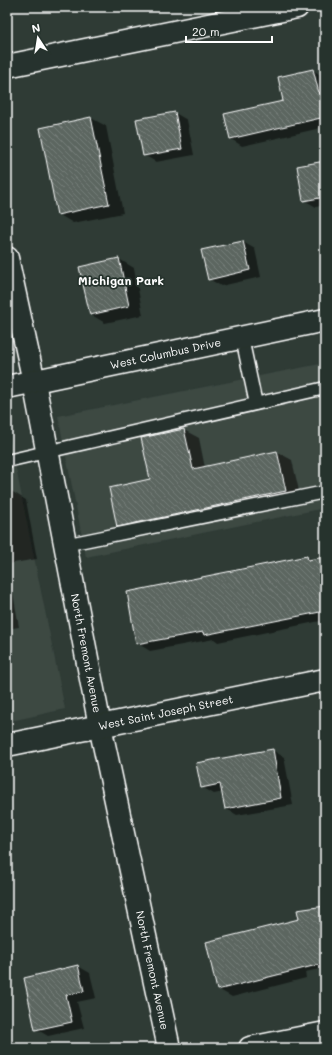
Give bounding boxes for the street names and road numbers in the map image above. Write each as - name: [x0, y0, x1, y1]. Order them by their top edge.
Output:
- street label: West Columbus Drive: [108, 334, 223, 372]
- street label: North Fremont Avenue: [68, 592, 105, 714]
- street label: West Saint Joseph Street: [97, 691, 235, 733]
- street label: North Fremont Avenue: [133, 909, 173, 1031]

